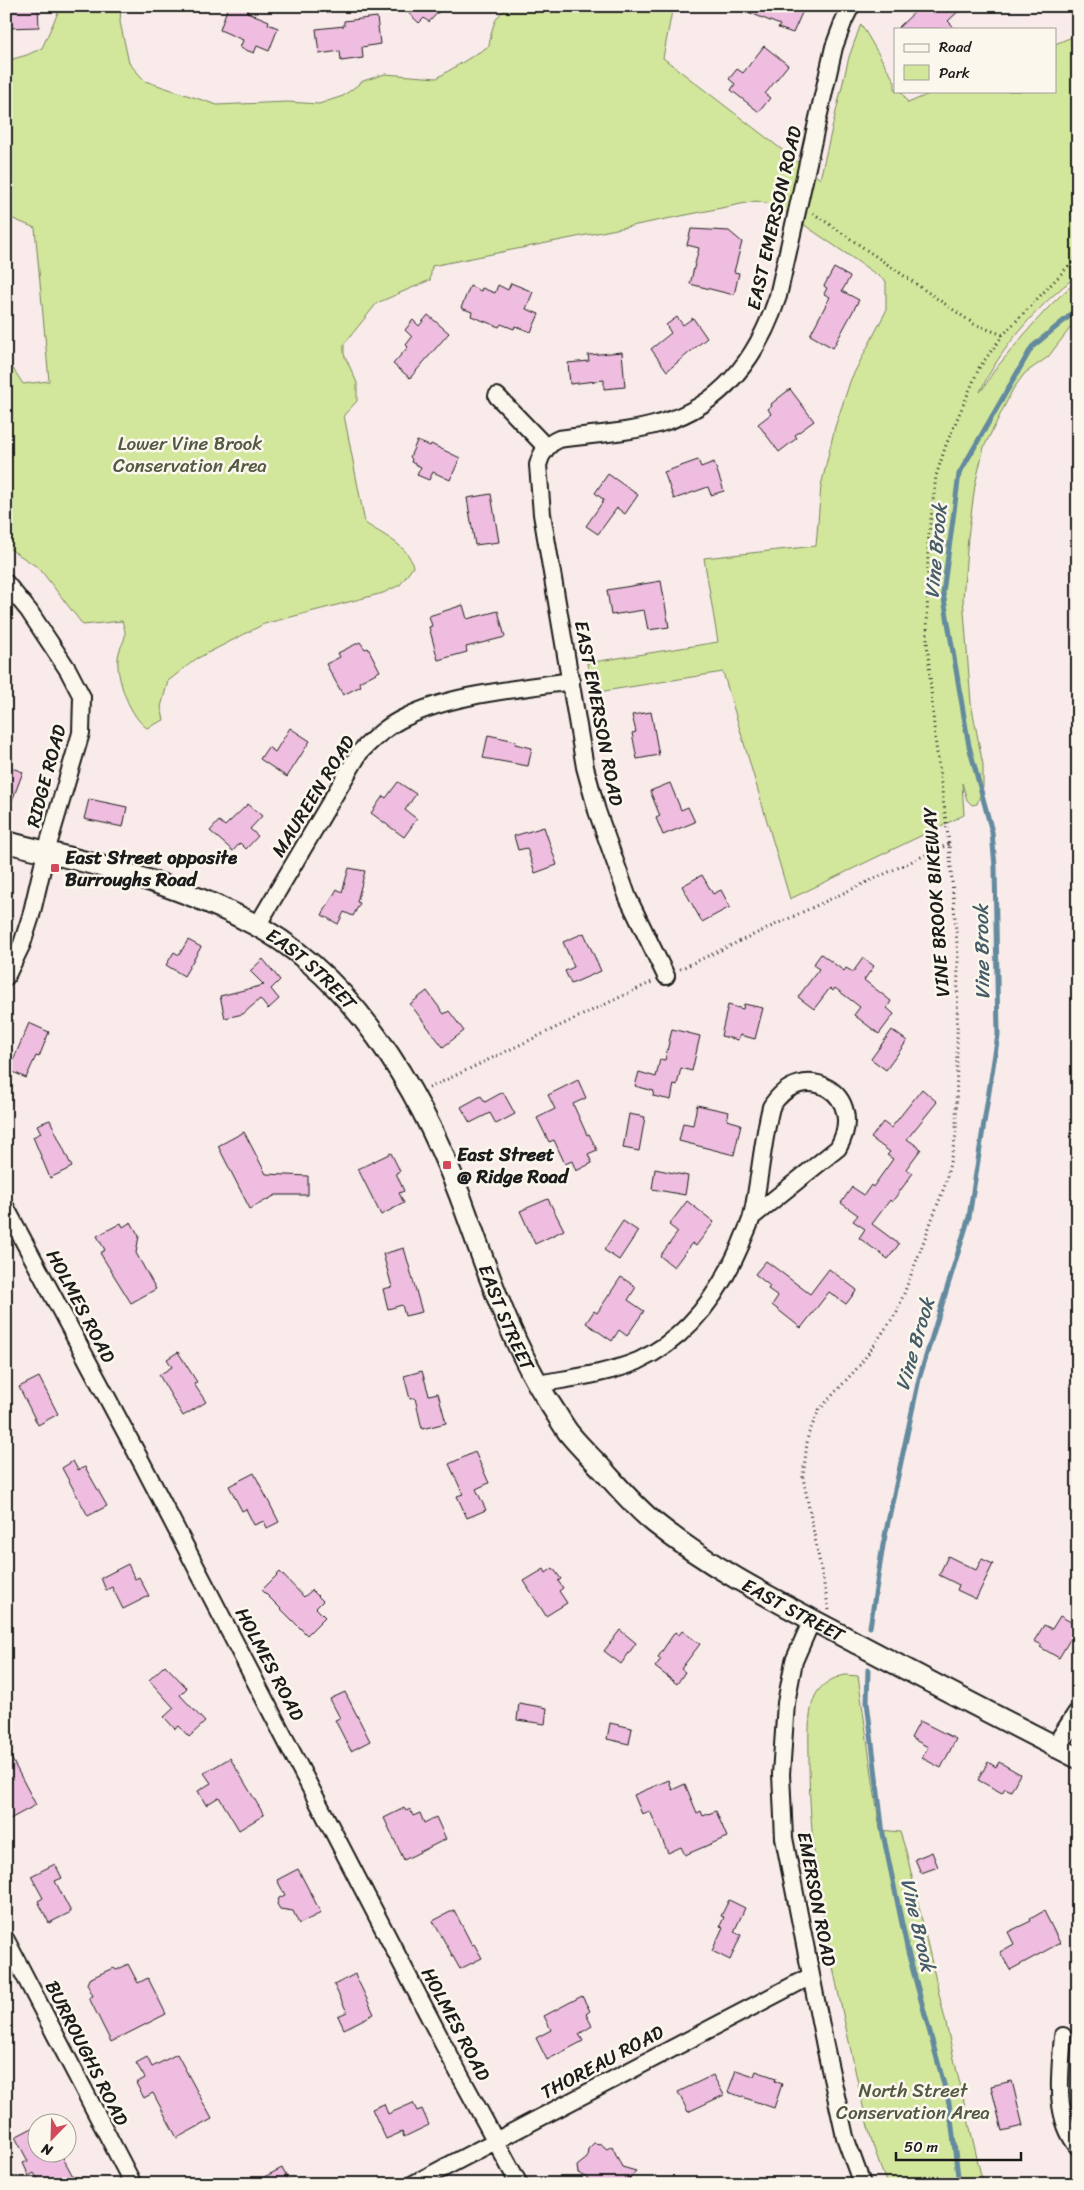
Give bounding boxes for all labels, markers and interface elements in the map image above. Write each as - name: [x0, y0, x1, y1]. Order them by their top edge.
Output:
- legend: [894, 28, 1056, 92]
- text: Road: [939, 34, 972, 60]
- text: Park: [939, 60, 970, 86]
- street label: EAST EMERSON ROAD: [737, 122, 811, 313]
- park label: Lower Vine Brook Conservation Area: [113, 427, 267, 482]
- water label: Vine Brook: [914, 501, 958, 600]
- street label: EAST EMERSON ROAD: [565, 618, 633, 809]
- street label: RIDGE ROAD: [16, 720, 76, 831]
- street label: MAUREEN ROAD: [262, 728, 364, 864]
- street label: VINE BROOK BIKEWAY: [913, 805, 959, 998]
- place label: East Street opposite Burroughs Road: [65, 841, 238, 896]
- marker: East Street opposite Burroughs Road: [49, 862, 61, 874]
- water label: Vine Brook: [964, 903, 1000, 1000]
- street label: EAST STREET: [260, 918, 366, 1018]
- place label: East Street @ Ridge Road: [457, 1138, 570, 1193]
- marker: East Street @ Ridge Road: [441, 1159, 453, 1171]
- street label: HOLMES ROAD: [37, 1243, 125, 1369]
- street label: EAST STREET: [470, 1259, 545, 1378]
- water label: Vine Brook: [885, 1292, 945, 1395]
- street label: EAST STREET: [736, 1568, 852, 1651]
- street label: HOLMES ROAD: [226, 1601, 314, 1727]
- street label: EMERSON ROAD: [788, 1829, 846, 1970]
- water label: Vine Brook: [890, 1875, 946, 1977]
- street label: HOLMES ROAD: [412, 1961, 500, 2087]
- street label: BURROUGHS ROAD: [36, 1974, 138, 2132]
- street label: THOREAU ROAD: [534, 2015, 670, 2108]
- park label: North Street Conservation Area: [836, 2074, 990, 2129]
- north arrow: [28, 2112, 78, 2162]
- scale bar: [896, 2130, 1022, 2162]
- text: 50 m: [904, 2134, 939, 2160]
- text: N: [37, 2136, 57, 2163]

